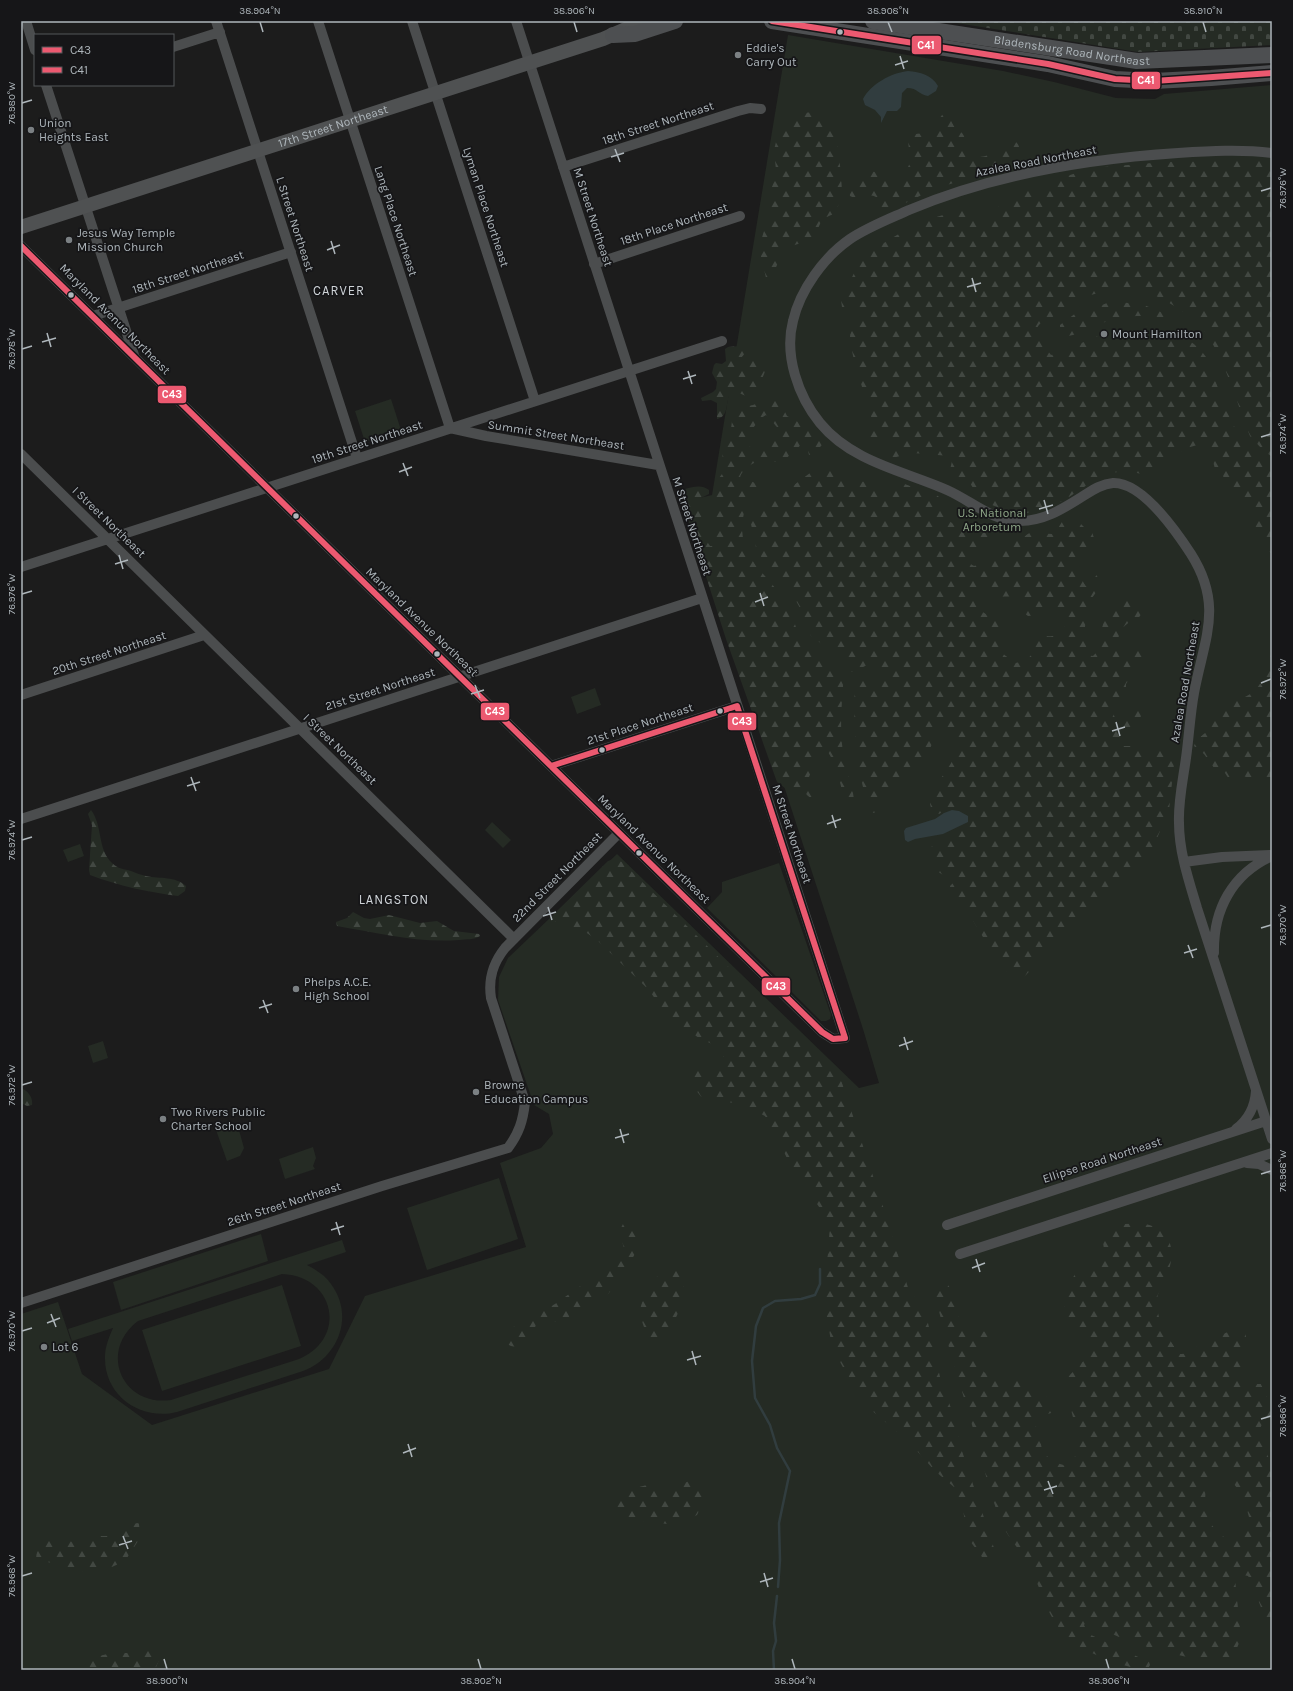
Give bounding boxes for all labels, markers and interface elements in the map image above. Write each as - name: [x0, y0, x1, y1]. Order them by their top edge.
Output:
- text: 38.904°N: [239, 5, 281, 17]
- text: 38.906°N: [553, 5, 595, 17]
- text: 38.908°N: [867, 5, 909, 17]
- text: 38.910°N: [1183, 5, 1223, 17]
- unlabelled marker: [835, 27, 845, 37]
- street label: Bladensburg Road Northeast: [993, 32, 1151, 68]
- legend: [34, 34, 174, 86]
- line badge: C41: [911, 35, 942, 55]
- text: C41: [917, 39, 935, 52]
- place label: Eddie's Carry Out: [746, 41, 797, 69]
- text: C43: [70, 43, 91, 57]
- marker: Eddie's Carry Out: [733, 50, 743, 60]
- text: C41: [70, 63, 88, 77]
- line badge: C41: [1131, 71, 1161, 90]
- text: C41: [1137, 74, 1155, 87]
- text: 76.980°W: [6, 82, 18, 124]
- street label: 18th Street Northeast: [601, 98, 716, 148]
- street label: 17th Street Northeast: [276, 102, 390, 150]
- place label: Union Heights East: [39, 116, 109, 144]
- marker: Union Heights East: [26, 125, 36, 135]
- street label: Azalea Road Northeast: [974, 142, 1098, 180]
- street label: Lyman Place Northeast: [460, 145, 512, 269]
- street label: Lang Place Northeast: [372, 164, 421, 278]
- street label: M Street Northeast: [570, 166, 616, 269]
- text: 76.976°W: [1277, 168, 1289, 208]
- street label: L Street Northeast: [273, 175, 317, 274]
- street label: 18th Place Northeast: [618, 200, 730, 248]
- place label: Jesus Way Temple Mission Church: [77, 226, 175, 254]
- marker: Jesus Way Temple Mission Church: [64, 235, 74, 245]
- street label: 18th Street Northeast: [131, 247, 246, 297]
- street label: Maryland Avenue Northeast: [57, 261, 174, 378]
- district label: CARVER: [313, 283, 365, 298]
- unlabelled marker: [66, 290, 76, 300]
- place label: Mount Hamilton: [1112, 327, 1202, 341]
- text: 76.978°W: [6, 328, 18, 370]
- marker: Mount Hamilton: [1099, 329, 1109, 339]
- line badge: C43: [157, 385, 187, 404]
- text: C43: [162, 388, 182, 401]
- text: 76.974°W: [1277, 414, 1289, 454]
- street label: 19th Street Northeast: [310, 417, 425, 467]
- street label: Summit Street Northeast: [487, 417, 626, 453]
- street label: M Street Northeast: [669, 475, 715, 578]
- street label: I Street Northeast: [69, 483, 149, 561]
- park label: U.S. National Arboretum: [958, 506, 1026, 534]
- unlabelled marker: [291, 511, 301, 521]
- street label: Maryland Avenue Northeast: [363, 565, 481, 680]
- text: 76.976°W: [6, 574, 18, 614]
- street label: Azalea Road Northeast: [1167, 620, 1203, 744]
- street label: 20th Street Northeast: [50, 628, 168, 678]
- unlabelled marker: [432, 649, 442, 659]
- text: 76.972°W: [1277, 659, 1289, 699]
- street label: 21st Street Northeast: [323, 664, 437, 713]
- street label: 21st Place Northeast: [585, 700, 695, 748]
- line badge: C43: [480, 702, 510, 721]
- text: C43: [485, 705, 505, 718]
- unlabelled marker: [715, 706, 725, 716]
- street label: I Street Northeast: [300, 710, 380, 788]
- line badge: C43: [727, 712, 757, 731]
- text: C43: [732, 715, 752, 728]
- unlabelled marker: [597, 745, 607, 755]
- street label: M Street Northeast: [769, 783, 815, 886]
- street label: Maryland Avenue Northeast: [595, 792, 713, 907]
- text: 76.974°W: [6, 820, 18, 860]
- street label: 22nd Street Northeast: [509, 829, 605, 925]
- unlabelled marker: [634, 848, 644, 858]
- district label: LANGSTON: [359, 892, 429, 907]
- text: 76.970°W: [1277, 904, 1289, 945]
- place label: Phelps A.C.E. High School: [304, 975, 371, 1003]
- line badge: C43: [761, 977, 791, 996]
- text: C43: [766, 980, 786, 993]
- marker: Phelps A.C.E. High School: [291, 984, 301, 994]
- text: 76.972°W: [6, 1065, 18, 1105]
- place label: Browne Education Campus: [484, 1078, 588, 1106]
- marker: Browne Education Campus: [471, 1087, 481, 1097]
- place label: Two Rivers Public Charter School: [171, 1105, 266, 1133]
- marker: Two Rivers Public Charter School: [158, 1114, 168, 1124]
- street label: Ellipse Road Northeast: [1041, 1134, 1164, 1186]
- text: 76.968°W: [1277, 1150, 1289, 1192]
- street label: 26th Street Northeast: [225, 1179, 343, 1229]
- text: 76.970°W: [6, 1310, 18, 1351]
- place label: Lot 6: [52, 1340, 79, 1354]
- marker: Lot 6: [39, 1342, 49, 1352]
- text: 76.966°W: [1277, 1395, 1289, 1437]
- text: 76.968°W: [6, 1555, 18, 1597]
- text: 38.900°N: [146, 1675, 188, 1687]
- text: 38.902°N: [460, 1675, 502, 1687]
- text: 38.904°N: [774, 1675, 816, 1687]
- text: 38.906°N: [1088, 1675, 1130, 1687]

